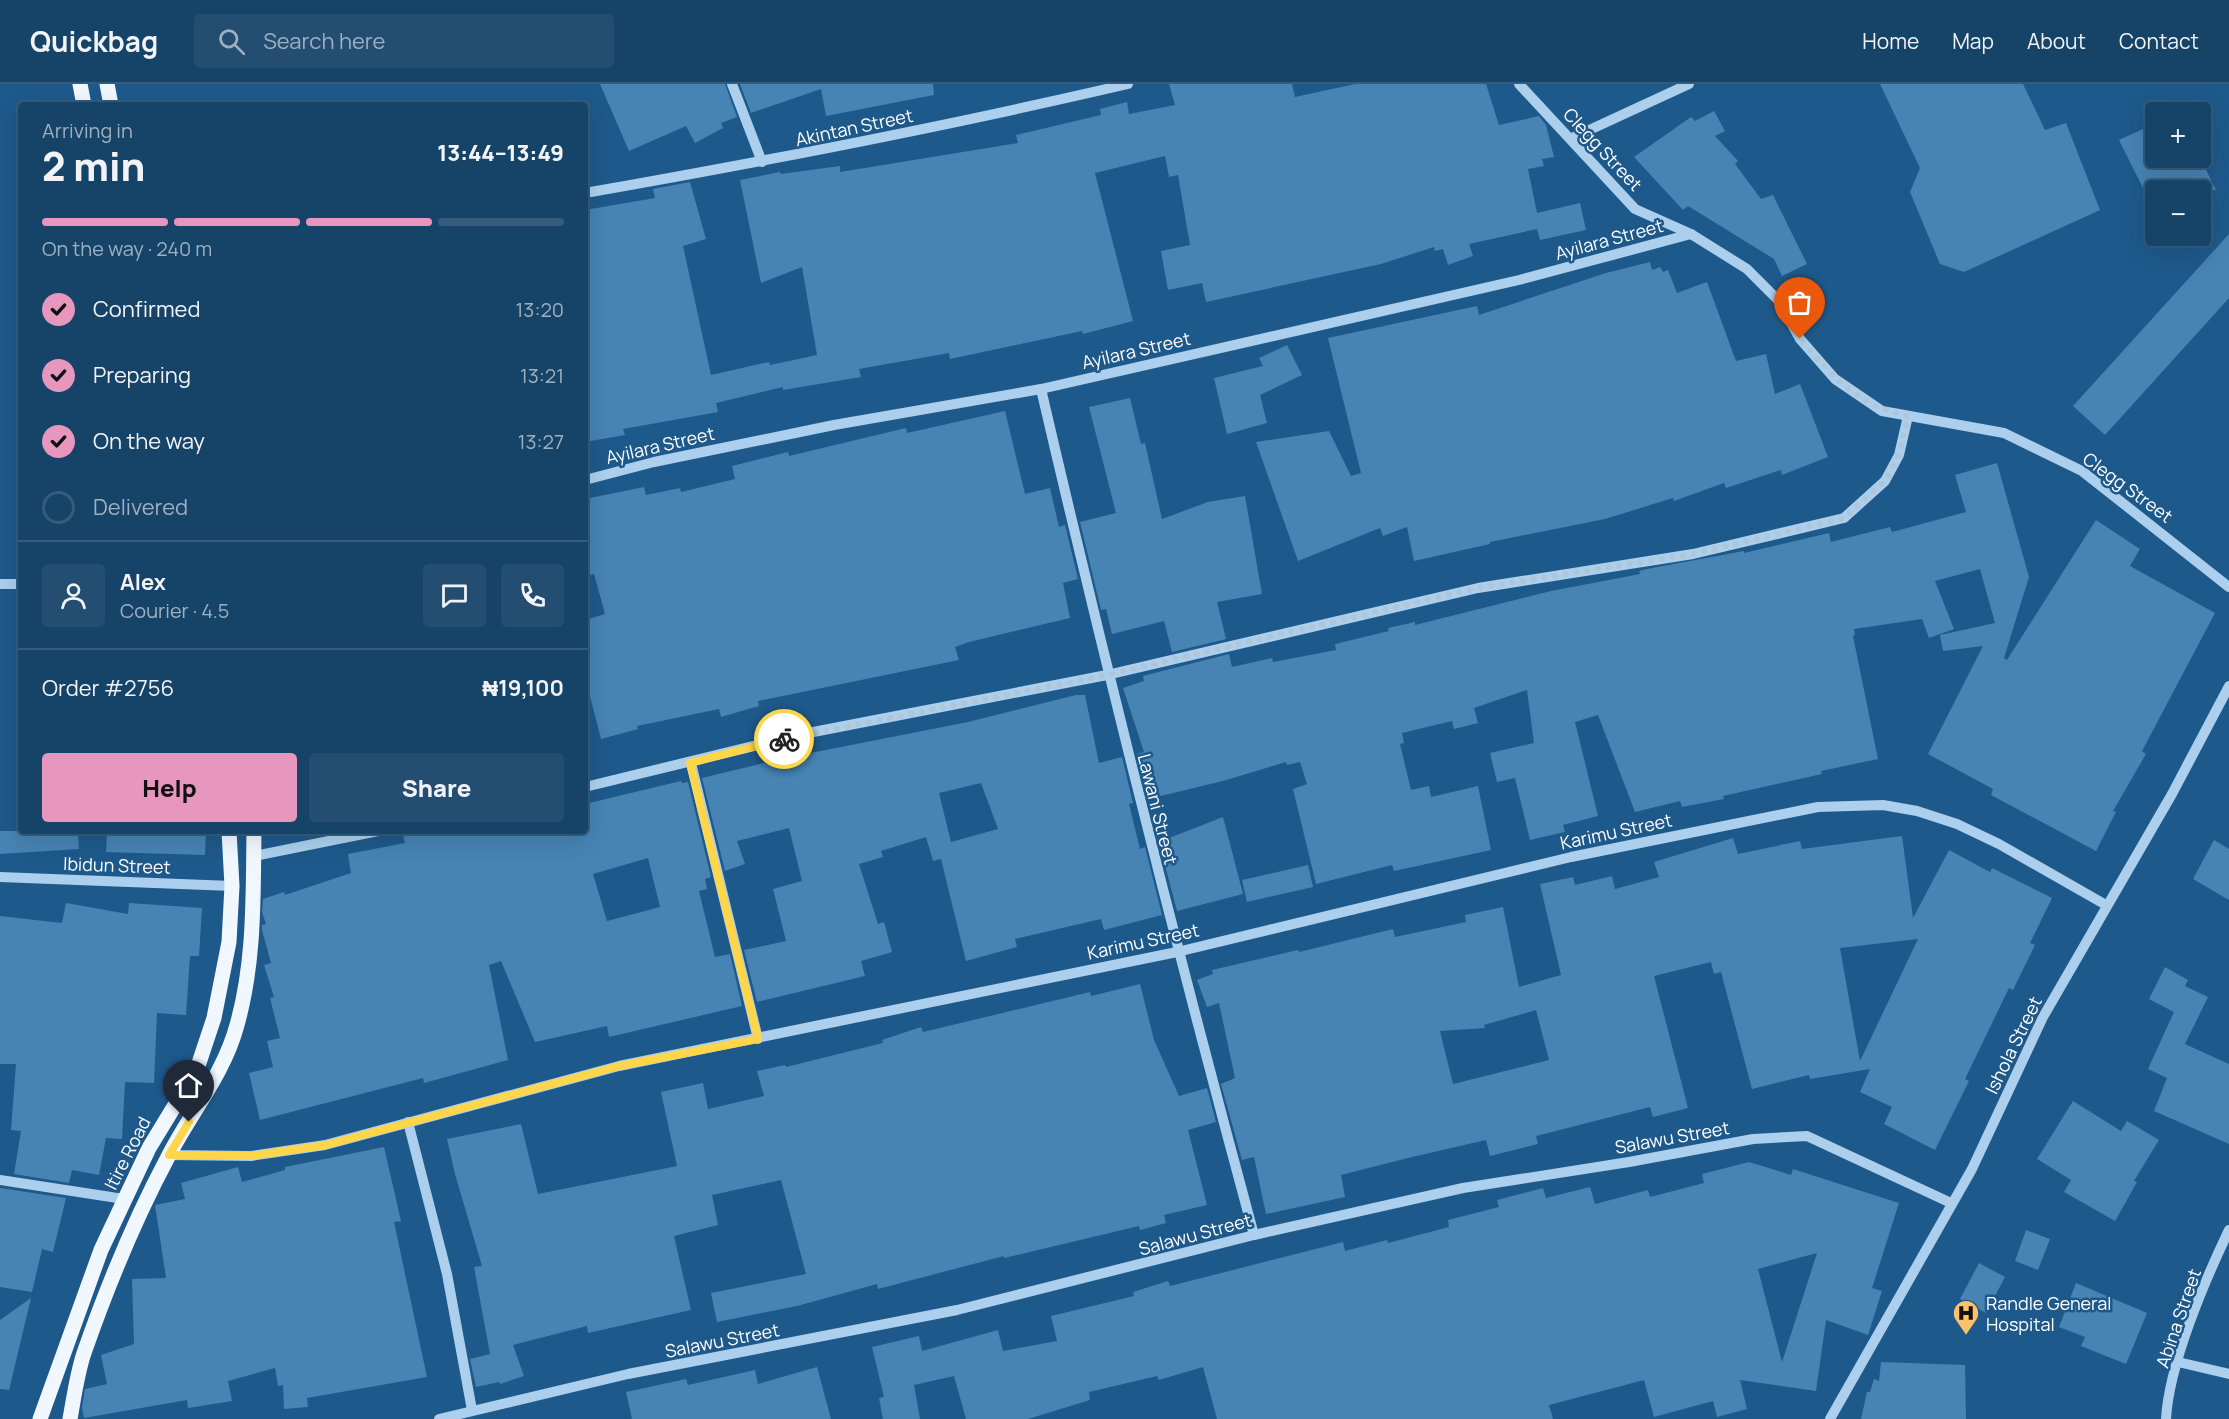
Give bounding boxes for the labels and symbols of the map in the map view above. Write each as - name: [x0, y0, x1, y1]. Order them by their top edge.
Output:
- street label: Clegg Street: [1558, 102, 1648, 196]
- street label: Akintan Street: [793, 103, 915, 151]
- street label: Ayilara Street: [1552, 213, 1666, 265]
- pin: [1774, 277, 1825, 339]
- street label: Ayilara Street: [1079, 326, 1193, 374]
- street label: Ayilara Street: [603, 421, 717, 469]
- street label: Clegg Street: [2078, 446, 2178, 528]
- courier: [754, 709, 814, 769]
- street label: Lawani Street: [1133, 751, 1183, 867]
- street label: Karimu Street: [1558, 807, 1674, 855]
- street label: Ibidun Street: [63, 851, 171, 879]
- street label: Karimu Street: [1085, 917, 1201, 965]
- street label: Ishola Street: [1979, 992, 2047, 1098]
- pin: [163, 1060, 214, 1122]
- street label: Itire Road: [98, 1112, 156, 1194]
- street label: Salawu Street: [1613, 1115, 1731, 1159]
- street label: Salawu Street: [1136, 1207, 1254, 1261]
- street label: Abina Street: [2150, 1265, 2206, 1371]
- place label: Randle General Hospital: [1986, 1291, 2111, 1336]
- hospital icon: Randle General Hospital: [1951, 1298, 1981, 1336]
- street label: Salawu Street: [663, 1317, 781, 1363]

